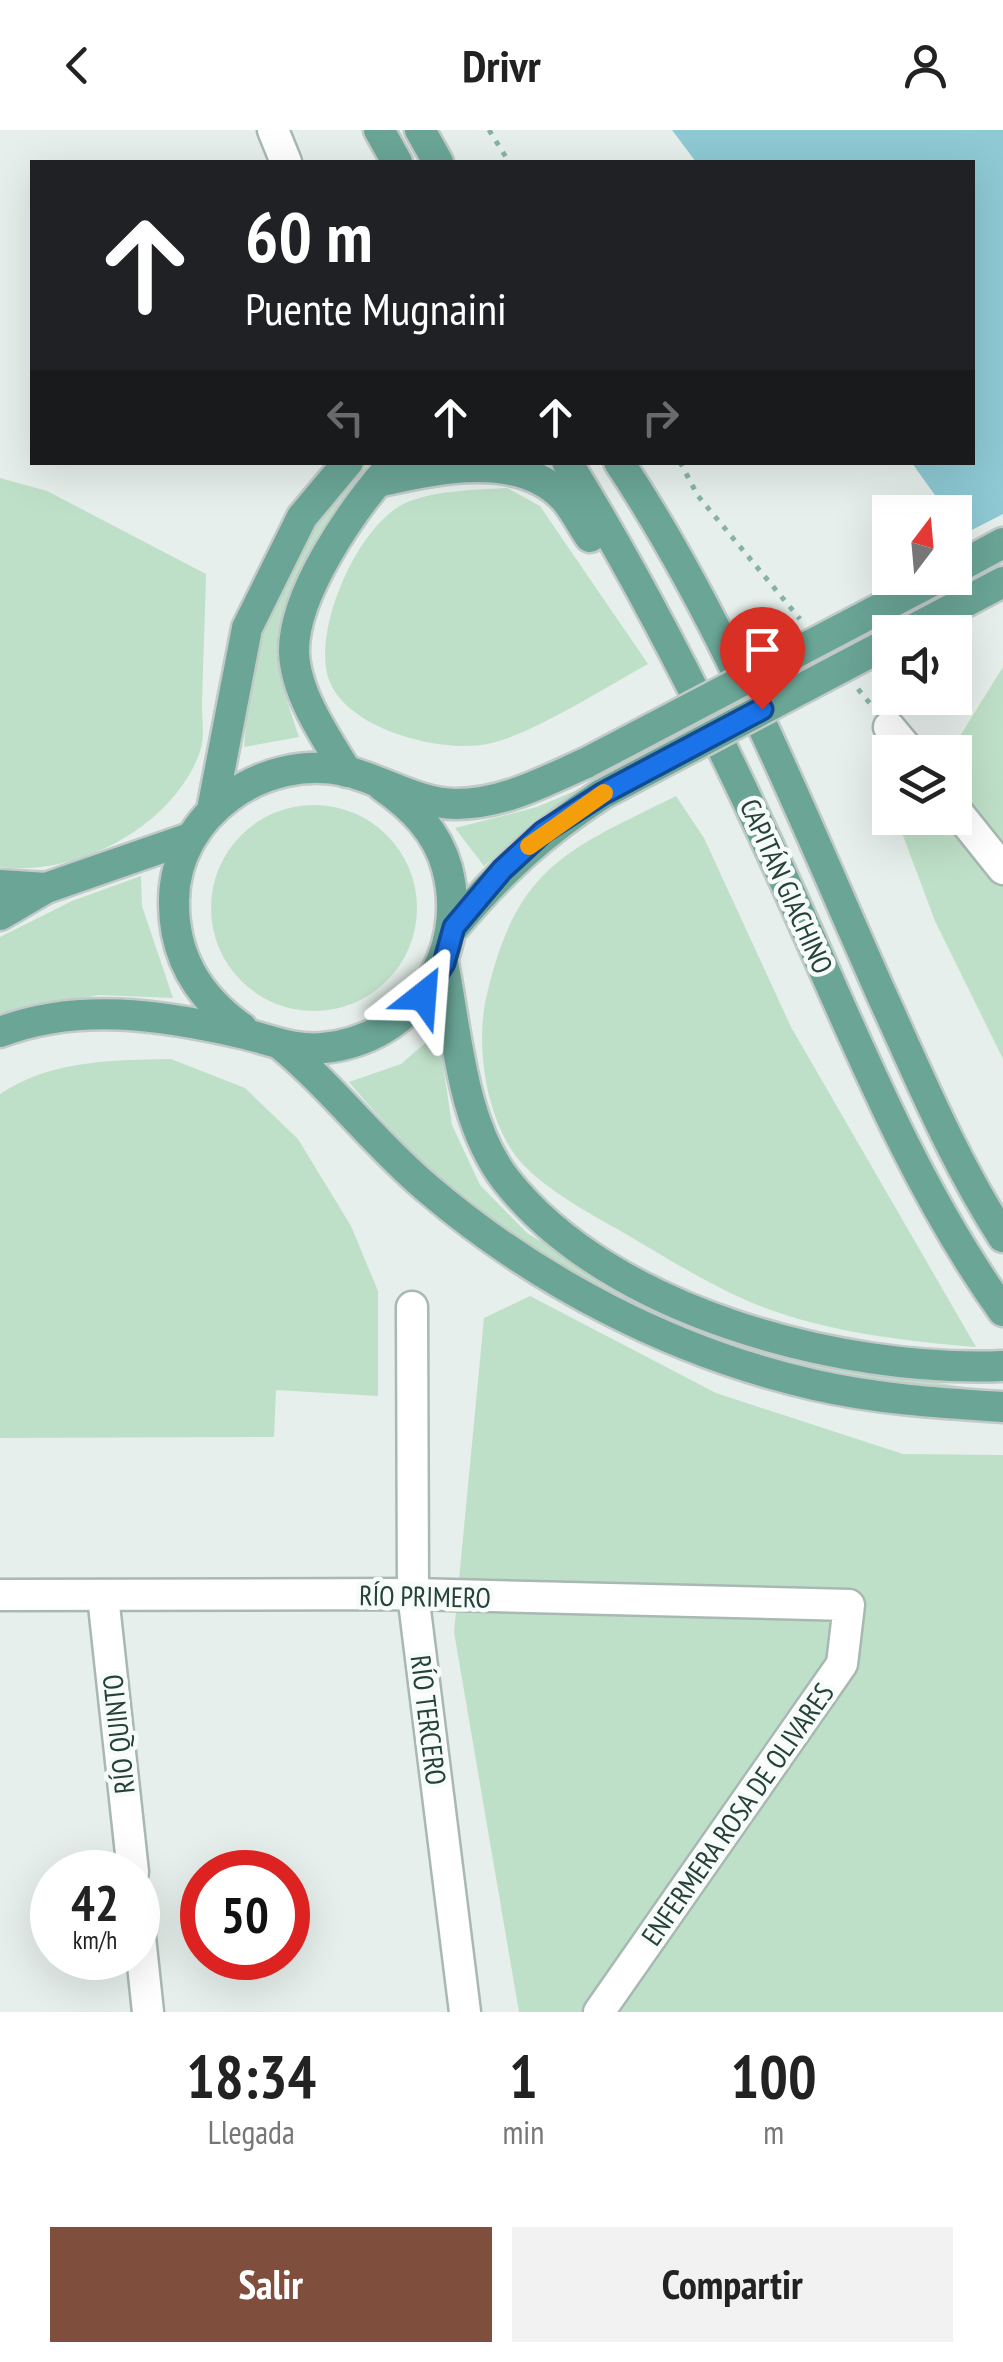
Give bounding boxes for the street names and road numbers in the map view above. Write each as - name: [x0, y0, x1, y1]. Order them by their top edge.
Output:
- street label: CAPITÁN GIACHINO: [732, 793, 842, 979]
- street label: RÍO PRIMERO: [359, 1576, 491, 1616]
- street label: RÍO TERCERO: [403, 1653, 455, 1787]
- street label: RÍO QUINTO: [93, 1673, 143, 1795]
- street label: ENFERMERA ROSA DE OLIVARES: [632, 1676, 842, 1952]

